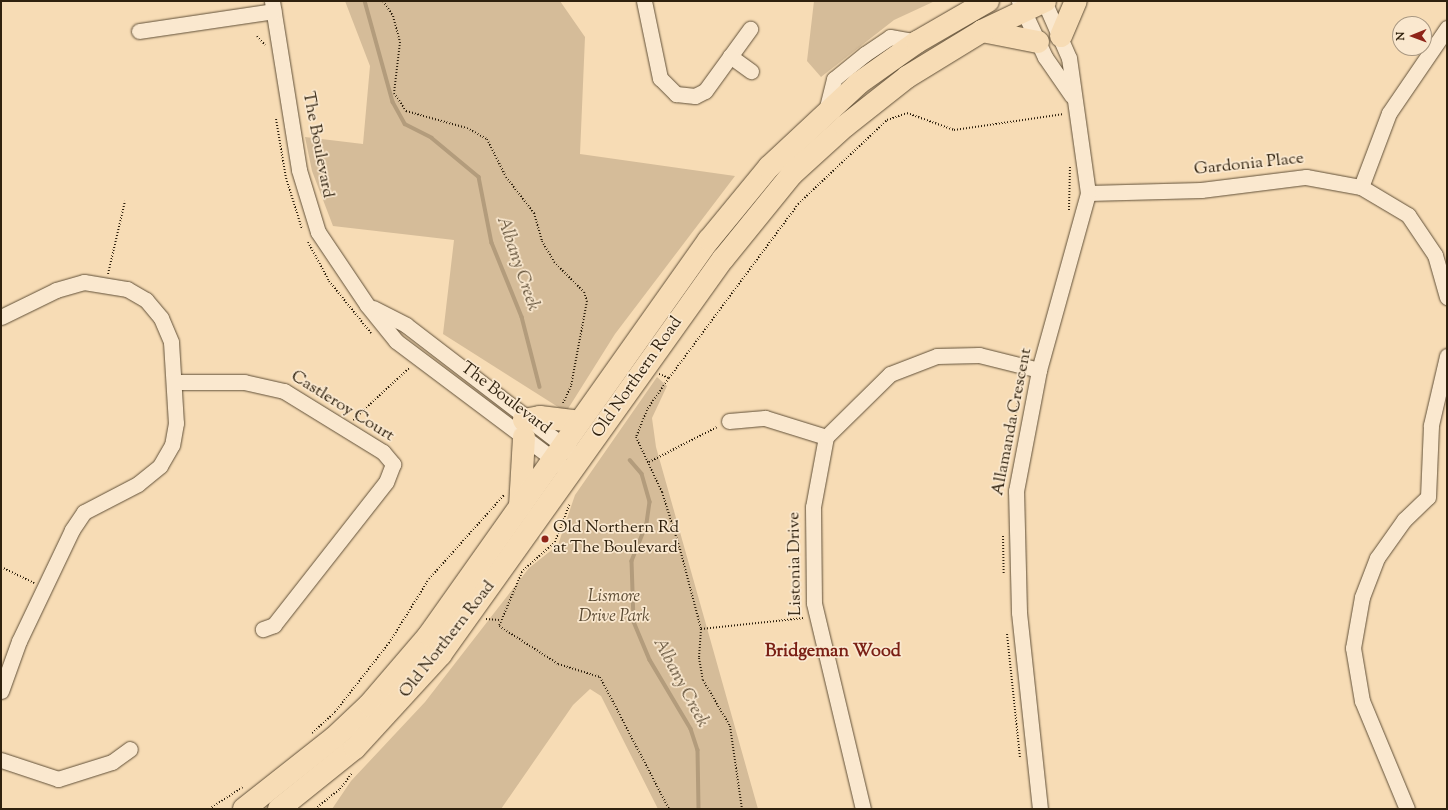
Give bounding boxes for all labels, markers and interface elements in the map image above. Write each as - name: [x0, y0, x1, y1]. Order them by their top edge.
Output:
- north arrow: [1392, 16, 1432, 56]
- text: N: [1393, 32, 1409, 41]
- street label: The Boulevard: [297, 90, 337, 200]
- street label: Gardonia Place: [1193, 149, 1305, 181]
- water label: Albany Creek: [491, 214, 543, 314]
- street label: Old Northern Road: [589, 314, 687, 442]
- street label: Allamanda Crescent: [989, 347, 1037, 497]
- street label: The Boulevard: [456, 358, 554, 440]
- street label: Castleroy Court: [287, 367, 397, 447]
- street label: Listonia Drive: [785, 512, 807, 616]
- place label: Old Northern Rd at The Boulevard: [553, 519, 679, 559]
- marker: Old Northern Rd at The Boulevard: [540, 534, 550, 544]
- street label: Old Northern Road: [396, 577, 500, 703]
- park label: Lismore Drive Park: [578, 588, 650, 628]
- water label: Albany Creek: [647, 635, 713, 731]
- district label: Bridgeman Wood: [765, 641, 901, 663]

